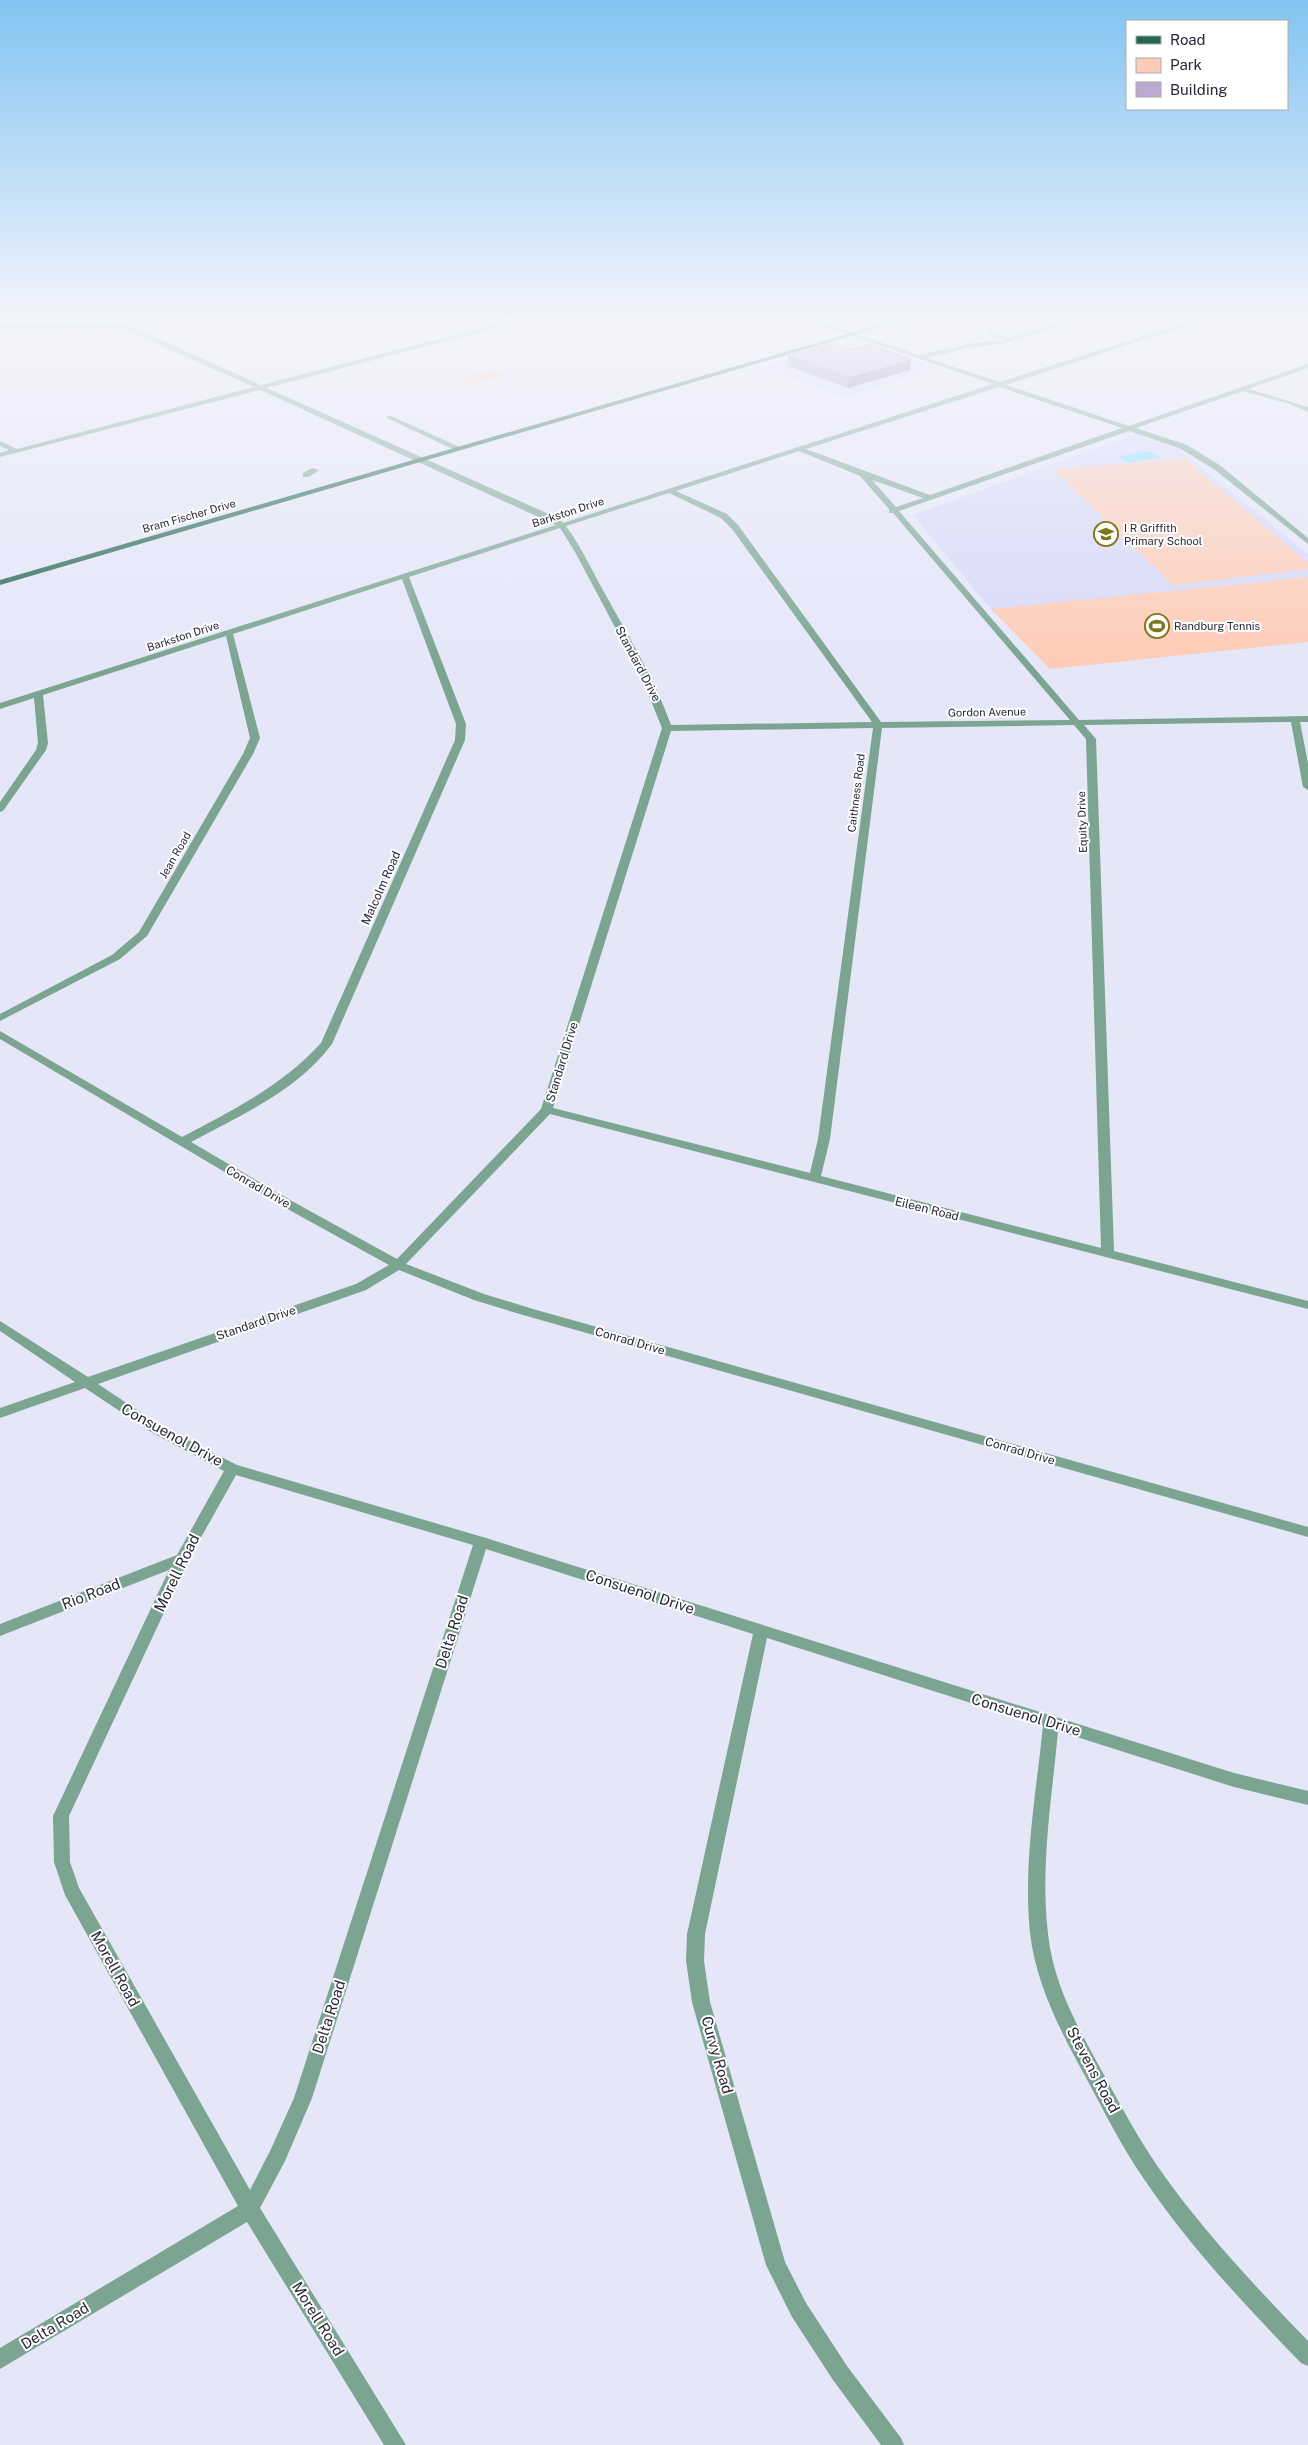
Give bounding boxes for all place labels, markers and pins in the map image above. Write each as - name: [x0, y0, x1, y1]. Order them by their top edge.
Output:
- school or university icon: I R Griffith Primary School: [1093, 521, 1119, 547]
- place label: I R Griffith Primary School: [1124, 522, 1202, 547]
- sports icon: Randburg Tennis: [1144, 613, 1170, 639]
- place label: Randburg Tennis: [1174, 620, 1260, 632]

